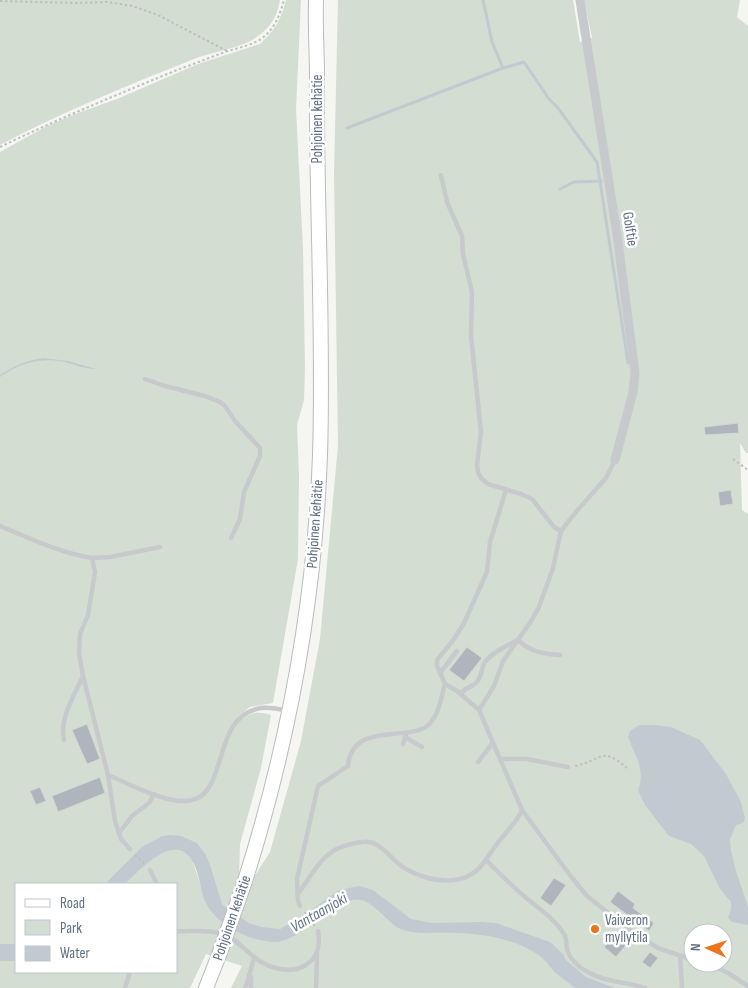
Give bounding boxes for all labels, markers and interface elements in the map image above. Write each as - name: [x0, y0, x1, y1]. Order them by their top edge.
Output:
- street label: Pohjoinen kehätie: [308, 74, 327, 164]
- street label: Golftie: [618, 211, 642, 247]
- street label: Pohjoinen kehätie: [302, 479, 328, 569]
- street label: Pohjoinen kehätie: [209, 873, 255, 963]
- legend: [15, 883, 178, 973]
- water label: Vantaanjoki: [287, 889, 352, 937]
- text: Road: [60, 894, 85, 913]
- place label: Vaiveron myllytila: [605, 911, 648, 947]
- text: Park: [60, 919, 82, 938]
- marker: Vaiveron myllytila: [589, 923, 601, 935]
- north arrow: [683, 923, 733, 973]
- text: N: [687, 943, 704, 952]
- text: Water: [60, 944, 91, 963]

